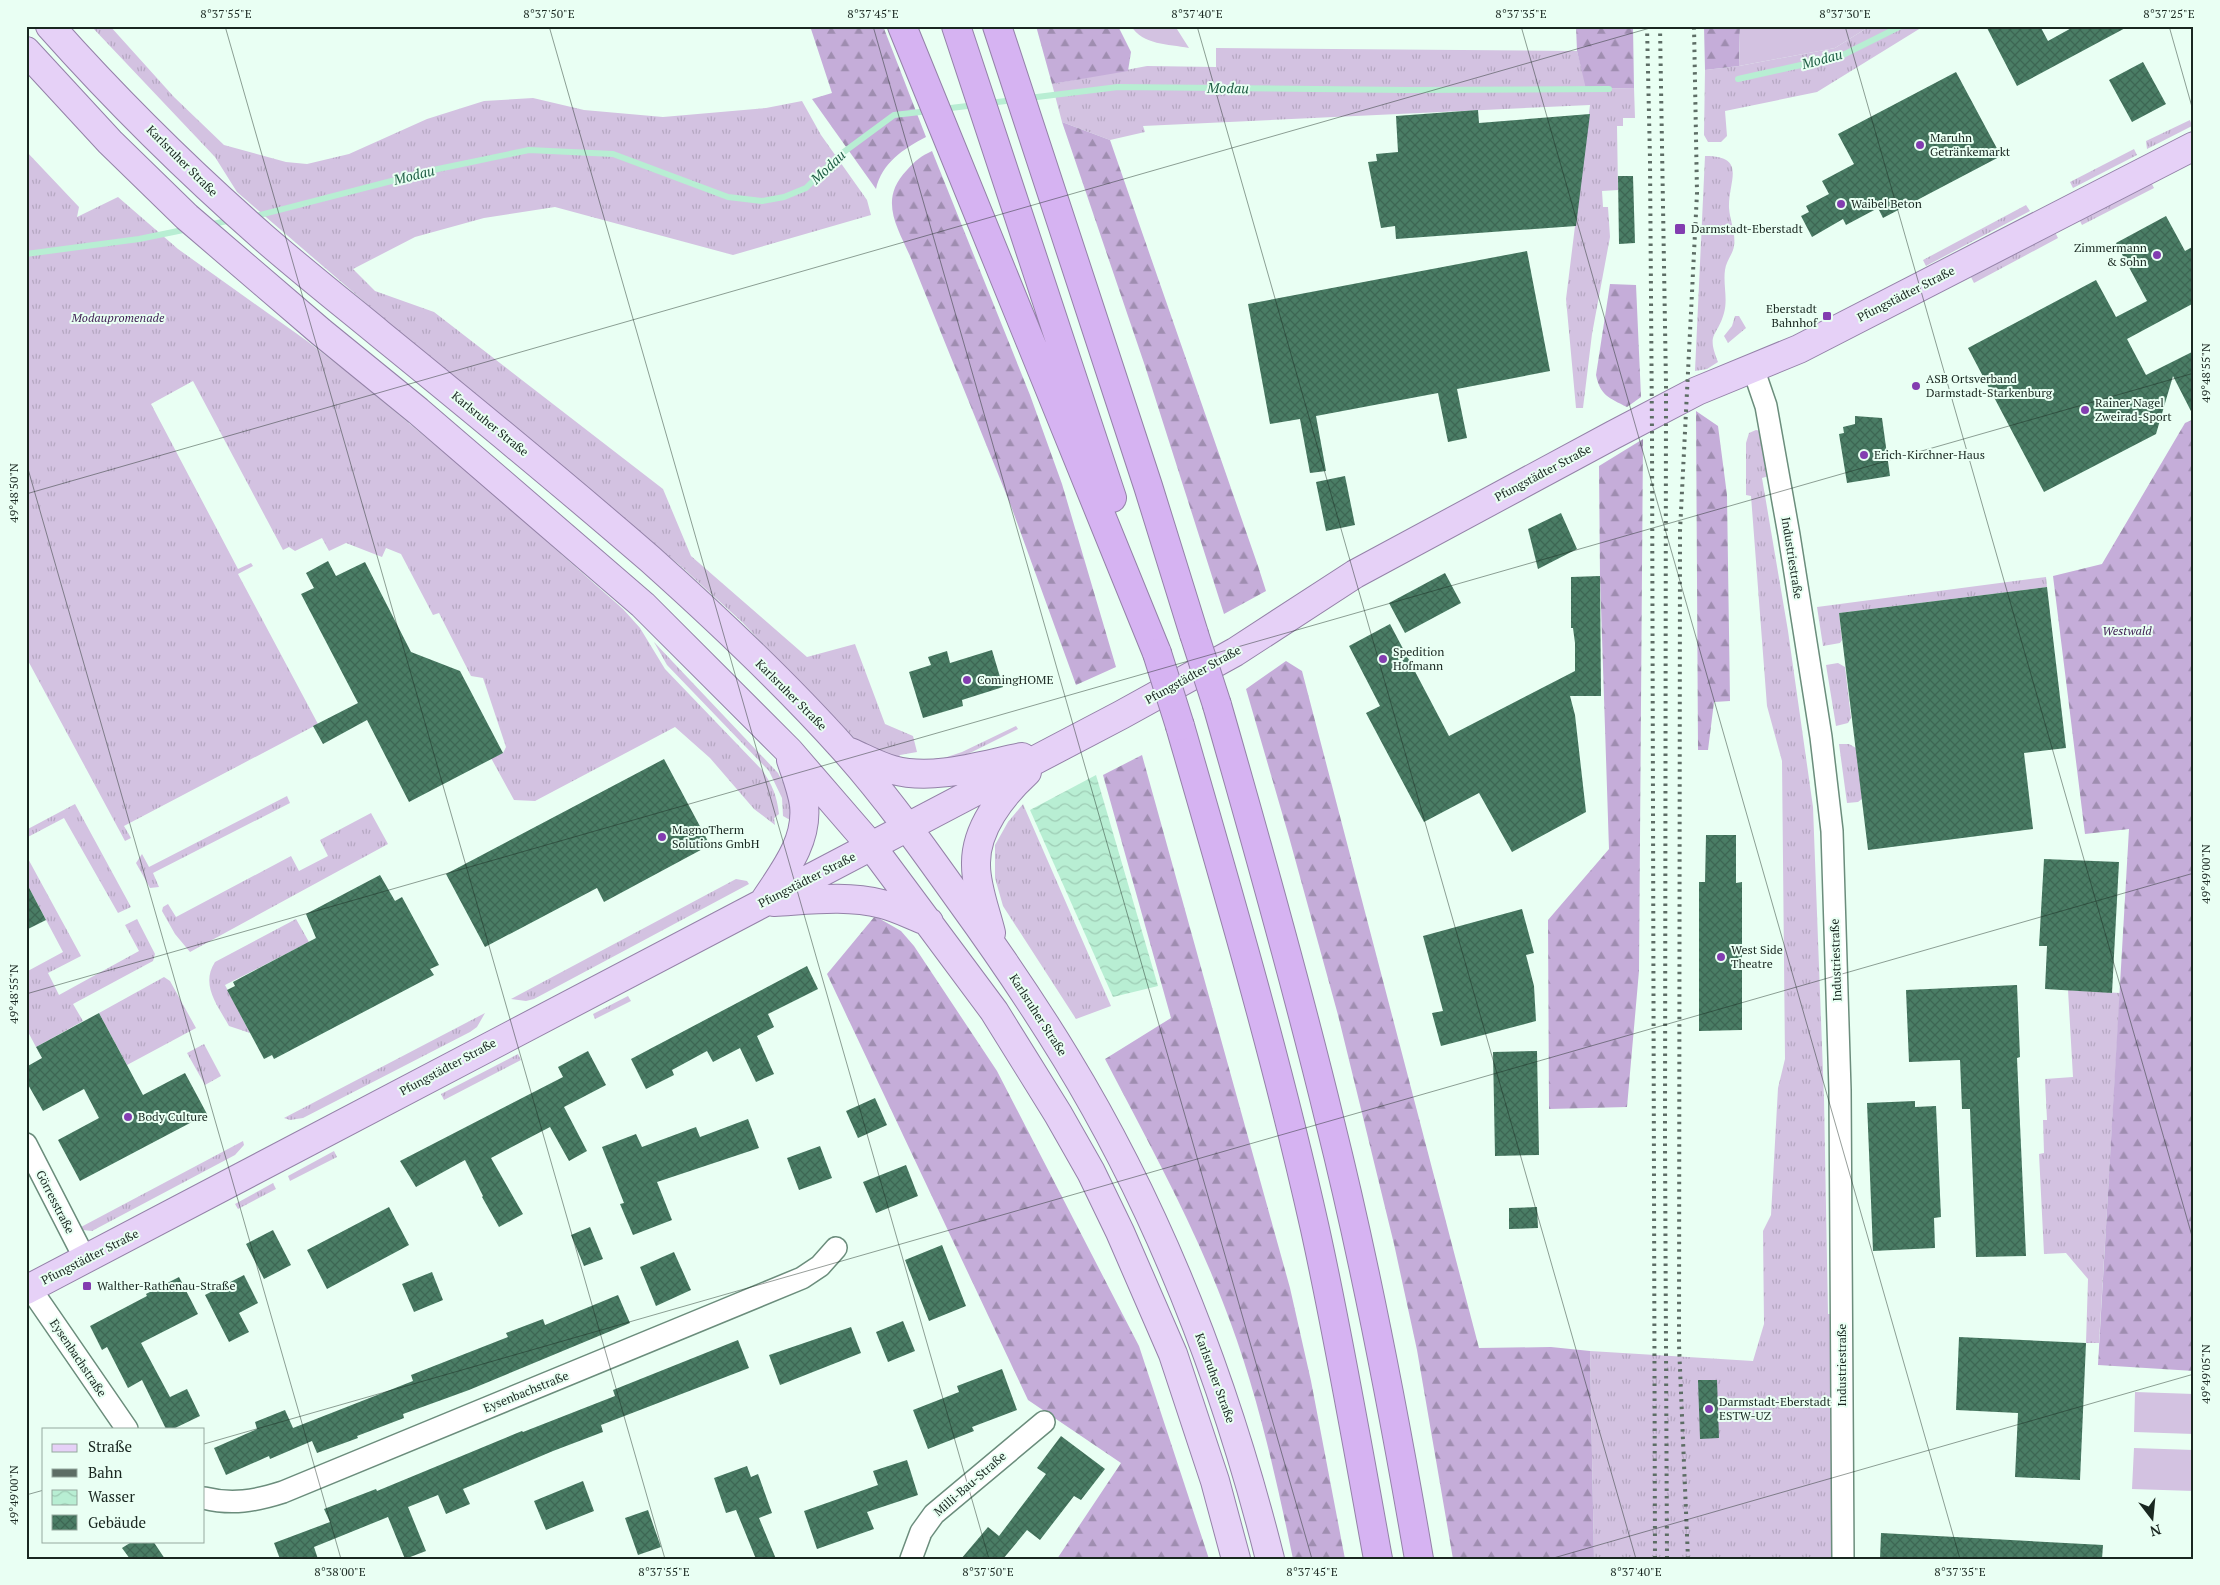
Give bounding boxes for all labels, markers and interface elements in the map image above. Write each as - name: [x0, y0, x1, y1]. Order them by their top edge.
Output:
- text: 8°37'55"E: [200, 6, 252, 21]
- text: 8°37'50"E: [523, 6, 575, 21]
- text: 8°37'45"E: [847, 6, 899, 21]
- text: 8°37'40"E: [1171, 6, 1223, 21]
- text: 8°37'35"E: [1495, 6, 1547, 21]
- text: 8°37'30"E: [1819, 6, 1871, 21]
- text: 8°37'25"E: [2143, 6, 2195, 21]
- water label: Modau: [1798, 44, 1844, 73]
- water label: Modau: [1206, 78, 1249, 97]
- street label: Karlsruher Straße: [144, 122, 221, 199]
- place label: Maruhn Getränkemarkt: [1930, 130, 2011, 159]
- marker: Maruhn Getränkemarkt: [1914, 139, 1926, 151]
- water label: Modau: [805, 145, 849, 188]
- water label: Modau: [390, 160, 436, 189]
- place label: Waibel Beton: [1851, 196, 1922, 211]
- marker: Waibel Beton: [1835, 198, 1847, 210]
- place label: Darmstadt-Eberstadt: [1691, 221, 1803, 236]
- marker: Darmstadt-Eberstadt: [1673, 222, 1687, 236]
- place label: Zimmermann & Sohn: [2074, 240, 2147, 269]
- marker: Zimmermann & Sohn: [2151, 249, 2163, 261]
- street label: Pfungstädter Straße: [1855, 263, 1957, 325]
- place label: Eberstadt Bahnhof: [1766, 301, 1818, 330]
- park label: Modaupromenade: [71, 310, 165, 325]
- marker: Eberstadt Bahnhof: [1821, 310, 1833, 322]
- text: 49°48'55"N: [2198, 343, 2213, 403]
- place label: ASB Ortsverband Darmstadt-Starkenburg: [1926, 371, 2053, 400]
- marker: ASB Ortsverband Darmstadt-Starkenburg: [1910, 380, 1922, 392]
- street label: Karlsruher Straße: [449, 388, 532, 459]
- place label: Rainer Nagel Zweirad-Sport: [2095, 395, 2172, 424]
- marker: Rainer Nagel Zweirad-Sport: [2079, 404, 2091, 416]
- street label: Pfungstädter Straße: [1492, 441, 1594, 504]
- place label: Erich-Kirchner-Haus: [1874, 447, 1985, 462]
- marker: Erich-Kirchner-Haus: [1858, 449, 1870, 461]
- text: 49°48'50"N: [6, 463, 21, 523]
- street label: Industriestraße: [1779, 516, 1806, 600]
- park label: Westwald: [2102, 623, 2152, 638]
- street label: Pfungstädter Straße: [1142, 642, 1243, 707]
- place label: Spedition Hofmann: [1393, 644, 1444, 673]
- marker: Spedition Hofmann: [1377, 653, 1389, 665]
- street label: Karlsruher Straße: [753, 656, 830, 733]
- place label: ComingHOME: [977, 672, 1054, 687]
- marker: ComingHOME: [961, 674, 973, 686]
- place label: MagnoTherm Solutions GmbH: [672, 822, 760, 851]
- marker: MagnoTherm Solutions GmbH: [656, 831, 668, 843]
- text: 49°49'00"N: [2198, 844, 2213, 904]
- street label: Pfungstädter Straße: [756, 849, 858, 911]
- street label: Industriestraße: [1827, 918, 1844, 1002]
- place label: West Side Theatre: [1731, 942, 1783, 971]
- marker: West Side Theatre: [1715, 951, 1727, 963]
- text: 49°48'55"N: [6, 964, 21, 1024]
- street label: Karlsruher Straße: [1006, 971, 1070, 1058]
- street label: Pfungstädter Straße: [397, 1035, 499, 1098]
- place label: Body Culture: [138, 1109, 208, 1124]
- marker: Body Culture: [122, 1111, 134, 1123]
- street label: Görresstraße: [33, 1167, 78, 1236]
- street label: Pfungstädter Straße: [39, 1226, 141, 1288]
- place label: Walther-Rathenau-Straße: [97, 1278, 236, 1293]
- marker: Walther-Rathenau-Straße: [81, 1280, 93, 1292]
- street label: Eysenbachstraße: [47, 1316, 110, 1399]
- street label: Industriestraße: [1834, 1324, 1849, 1406]
- street label: Karlsruher Straße: [1192, 1331, 1239, 1425]
- text: 49°49'05"N: [2198, 1344, 2213, 1404]
- street label: Eysenbachstraße: [481, 1368, 571, 1415]
- place label: Darmstadt-Eberstadt ESTW-UZ: [1719, 1394, 1831, 1423]
- marker: Darmstadt-Eberstadt ESTW-UZ: [1703, 1403, 1715, 1415]
- legend: [42, 1428, 205, 1542]
- text: Straße: [88, 1436, 132, 1456]
- street label: Milli-Bau-Straße: [931, 1448, 1009, 1519]
- text: Bahn: [88, 1462, 123, 1482]
- text: 49°49'00"N: [6, 1465, 21, 1525]
- text: Wasser: [88, 1486, 135, 1506]
- north arrow: [2128, 1492, 2178, 1542]
- text: Gebäude: [88, 1512, 146, 1532]
- text: N: [2148, 1520, 2163, 1542]
- text: 8°38'00"E: [314, 1564, 366, 1579]
- text: 8°37'55"E: [638, 1564, 690, 1579]
- text: 8°37'50"E: [962, 1564, 1014, 1579]
- text: 8°37'45"E: [1286, 1564, 1338, 1579]
- text: 8°37'40"E: [1610, 1564, 1662, 1579]
- text: 8°37'35"E: [1934, 1564, 1986, 1579]

